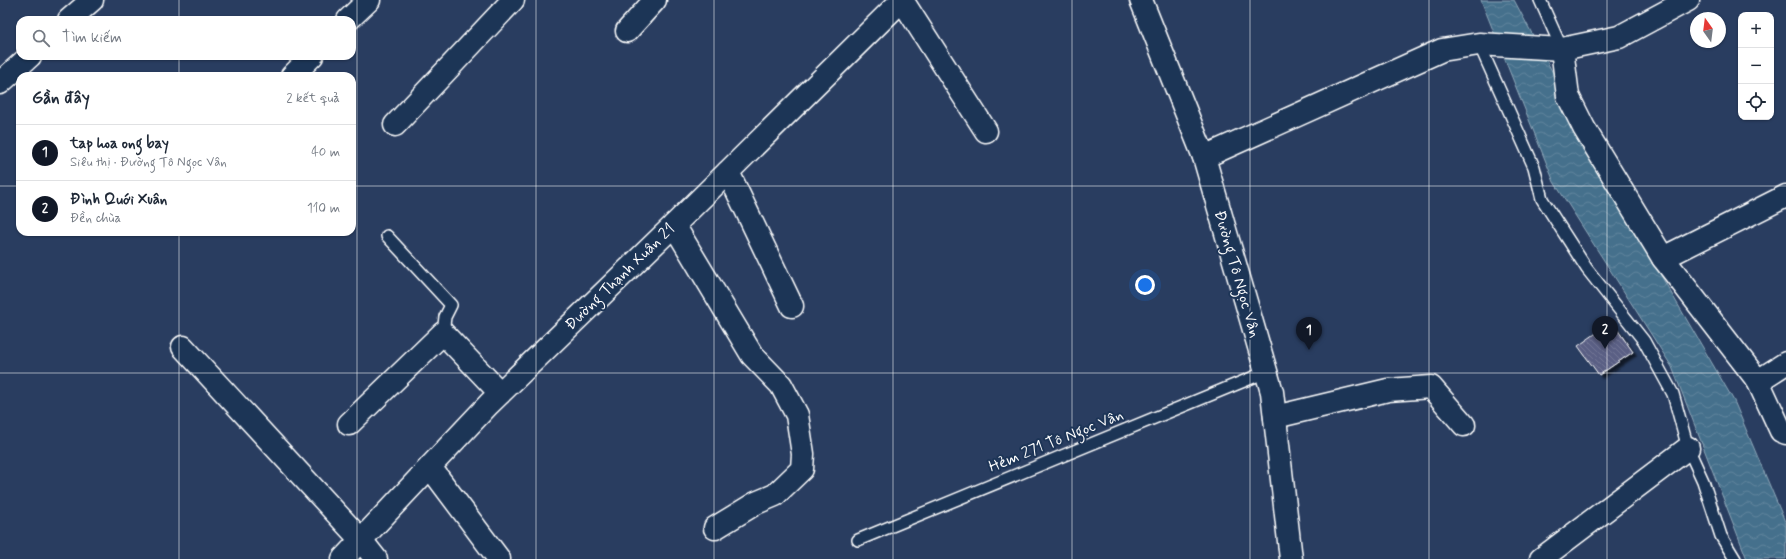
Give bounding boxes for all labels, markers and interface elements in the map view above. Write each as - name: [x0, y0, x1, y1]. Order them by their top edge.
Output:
- north arrow: [1690, 12, 1726, 48]
- map controls: [1738, 12, 1774, 120]
- button: +: [1738, 12, 1774, 48]
- search box: [16, 16, 356, 60]
- icon: search: [30, 27, 52, 49]
- text: Tìm kiếm: [62, 28, 122, 48]
- button: −: [1738, 48, 1774, 84]
- button: locate: [1738, 84, 1774, 120]
- text: Gần đây: [32, 87, 90, 109]
- text: 2 kết quả: [286, 90, 340, 107]
- text: tap hoa ong bay: [70, 134, 169, 154]
- text: 1: [42, 144, 48, 161]
- text: 40 m: [311, 144, 340, 161]
- text: Siêu thị · Đường Tô Ngọc Vân: [70, 154, 227, 171]
- text: Đình Quới Xuân: [70, 190, 167, 210]
- text: 2: [42, 200, 48, 217]
- text: 110 m: [307, 200, 340, 217]
- street label: Đường Tô Ngọc Vân: [1208, 208, 1265, 340]
- text: Đền chùa: [70, 210, 121, 227]
- street label: Đường Thạnh Xuân 21: [560, 219, 680, 336]
- your location: [1135, 275, 1155, 295]
- pin: 2: [1592, 316, 1618, 349]
- pin: 1: [1296, 317, 1322, 350]
- street label: Hẻm 271 Tô Ngọc Vân: [986, 404, 1127, 479]

